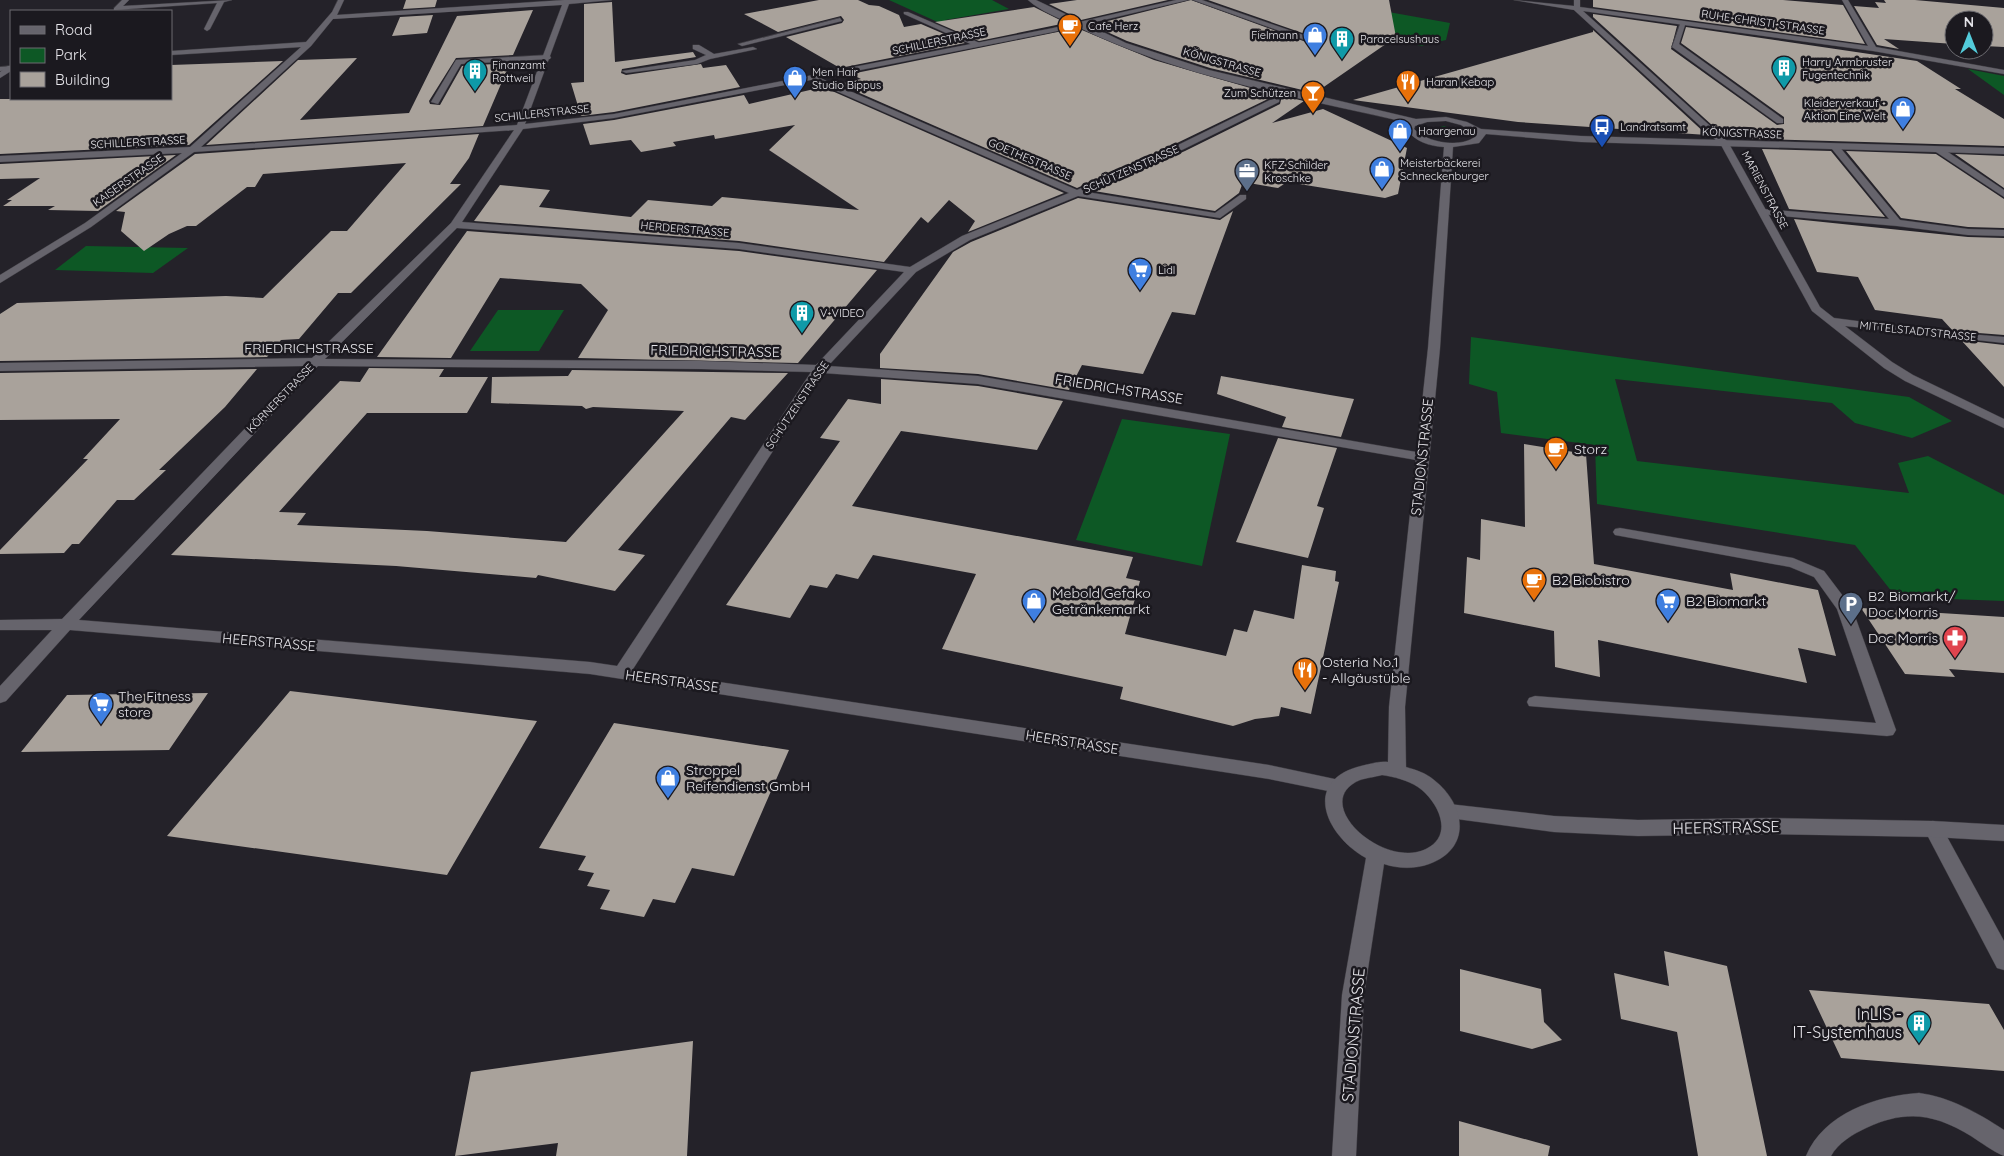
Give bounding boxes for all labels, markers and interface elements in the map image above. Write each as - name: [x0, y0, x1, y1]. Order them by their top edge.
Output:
- street label: RUHE-CHRISTI-STRASSE: [1700, 6, 1826, 38]
- legend: [10, 10, 172, 100]
- north arrow: [1944, 10, 1994, 60]
- cafe icon: Cafe Herz: [1057, 13, 1083, 47]
- text: N: [1964, 13, 1974, 31]
- place label: Cafe Herz: [1088, 19, 1138, 33]
- text: Road: [55, 20, 92, 39]
- shop icon: Fielmann: [1302, 22, 1328, 56]
- street label: SCHILLERSTRASSE: [891, 24, 987, 58]
- building icon: Paracelsushaus: [1329, 26, 1355, 60]
- place label: Fielmann: [1251, 28, 1298, 42]
- place label: Paracelsushaus: [1360, 32, 1439, 46]
- street label: KÖNIGSTRASSE: [1182, 44, 1262, 80]
- text: Park: [55, 45, 87, 64]
- building icon: Harry Armbruster Fugentechnik: [1771, 55, 1797, 89]
- place label: Harry Armbruster Fugentechnik: [1802, 55, 1893, 82]
- building icon: Finanzamt Rottweil: [462, 58, 488, 92]
- place label: Finanzamt Rottweil: [492, 58, 546, 85]
- shop icon: Men Hair Studio Bippus: [782, 65, 808, 99]
- place label: Men Hair Studio Bippus: [812, 65, 881, 92]
- restaurant icon: Haran Kebap: [1395, 69, 1421, 103]
- text: Building: [55, 70, 110, 89]
- place label: Haran Kebap: [1426, 75, 1494, 89]
- bar icon: Zum Schützen: [1300, 80, 1326, 114]
- place label: Zum Schützen: [1224, 86, 1296, 100]
- place label: Kleiderverkauf - Aktion Eine Welt: [1804, 96, 1886, 123]
- shop icon: Kleiderverkauf - Aktion Eine Welt: [1890, 96, 1916, 130]
- street label: SCHILLERSTRASSE: [494, 101, 590, 125]
- bus stop icon: Landratsamt: [1589, 114, 1615, 148]
- shop icon: Haargenau: [1387, 118, 1413, 152]
- place label: Landratsamt: [1620, 120, 1686, 134]
- place label: Haargenau: [1418, 124, 1475, 138]
- street label: KÖNIGSTRASSE: [1702, 125, 1782, 141]
- street label: SCHILLERSTRASSE: [90, 133, 186, 151]
- street label: GOETHESTRASSE: [986, 135, 1074, 183]
- street label: SCHÜTZENSTRASSE: [1081, 142, 1181, 196]
- street label: MARIENSTRASSE: [1739, 149, 1791, 231]
- street label: KAISERSTRASSE: [90, 150, 166, 210]
- shop icon: Meisterbäckerei Schneckenburger: [1369, 156, 1395, 190]
- place label: Meisterbäckerei Schneckenburger: [1400, 156, 1489, 183]
- office icon: KFZ Schilder Kroschke: [1234, 158, 1260, 192]
- place label: KFZ Schilder Kroschke: [1264, 158, 1329, 185]
- street label: HERDERSTRASSE: [640, 218, 730, 240]
- supermarket icon: Lidl: [1127, 257, 1153, 291]
- place label: Lidl: [1158, 263, 1175, 277]
- building icon: V-VIDEO: [789, 300, 815, 334]
- place label: V-VIDEO: [820, 306, 864, 320]
- street label: MITTELSTADTSTRASSE: [1859, 318, 1977, 344]
- street label: FRIEDRICHSTRASSE: [244, 339, 374, 357]
- street label: FRIEDRICHSTRASSE: [650, 341, 780, 361]
- street label: SCHÜTZENSTRASSE: [762, 358, 832, 452]
- street label: KÖRNERSTRASSE: [243, 360, 317, 436]
- street label: FRIEDRICHSTRASSE: [1054, 370, 1184, 408]
- street label: STADIONSTRASSE: [1407, 398, 1437, 516]
- cafe icon: Storz: [1543, 436, 1569, 470]
- place label: Storz: [1574, 440, 1607, 458]
- cafe icon: B2 Biobistro: [1521, 567, 1547, 601]
- place label: B2 Biobistro: [1552, 571, 1630, 589]
- place label: Mebold Gefako Getränkemarkt: [1052, 584, 1151, 618]
- place label: B2 Biomarkt/ Doc Morris: [1868, 587, 1956, 621]
- shop icon: Mebold Gefako Getränkemarkt: [1021, 588, 1047, 622]
- supermarket icon: B2 Biomarkt: [1655, 588, 1681, 622]
- parking icon: B2 Biomarkt/ Doc Morris: [1838, 591, 1864, 625]
- place label: B2 Biomarkt: [1686, 592, 1766, 610]
- pharmacy icon: Doc Morris: [1942, 625, 1968, 659]
- street label: HEERSTRASSE: [221, 629, 317, 655]
- place label: Doc Morris: [1868, 629, 1938, 647]
- place label: Osteria No.1 - Allgäustüble: [1322, 653, 1410, 687]
- restaurant icon: Osteria No.1 - Allgäustüble: [1292, 657, 1318, 691]
- street label: HEERSTRASSE: [624, 666, 720, 696]
- place label: The Fitness store: [118, 687, 191, 721]
- supermarket icon: The Fitness store: [88, 691, 114, 725]
- street label: HEERSTRASSE: [1024, 726, 1120, 758]
- place label: Stroppel Reifendienst GmbH: [686, 761, 810, 795]
- shop icon: Stroppel Reifendienst GmbH: [655, 765, 681, 799]
- street label: HEERSTRASSE: [1672, 816, 1780, 838]
- street label: STADIONSTRASSE: [1337, 967, 1369, 1103]
- place label: InLIS - IT-Systemhaus: [1792, 1004, 1902, 1042]
- building icon: InLIS - IT-Systemhaus: [1906, 1010, 1932, 1044]

